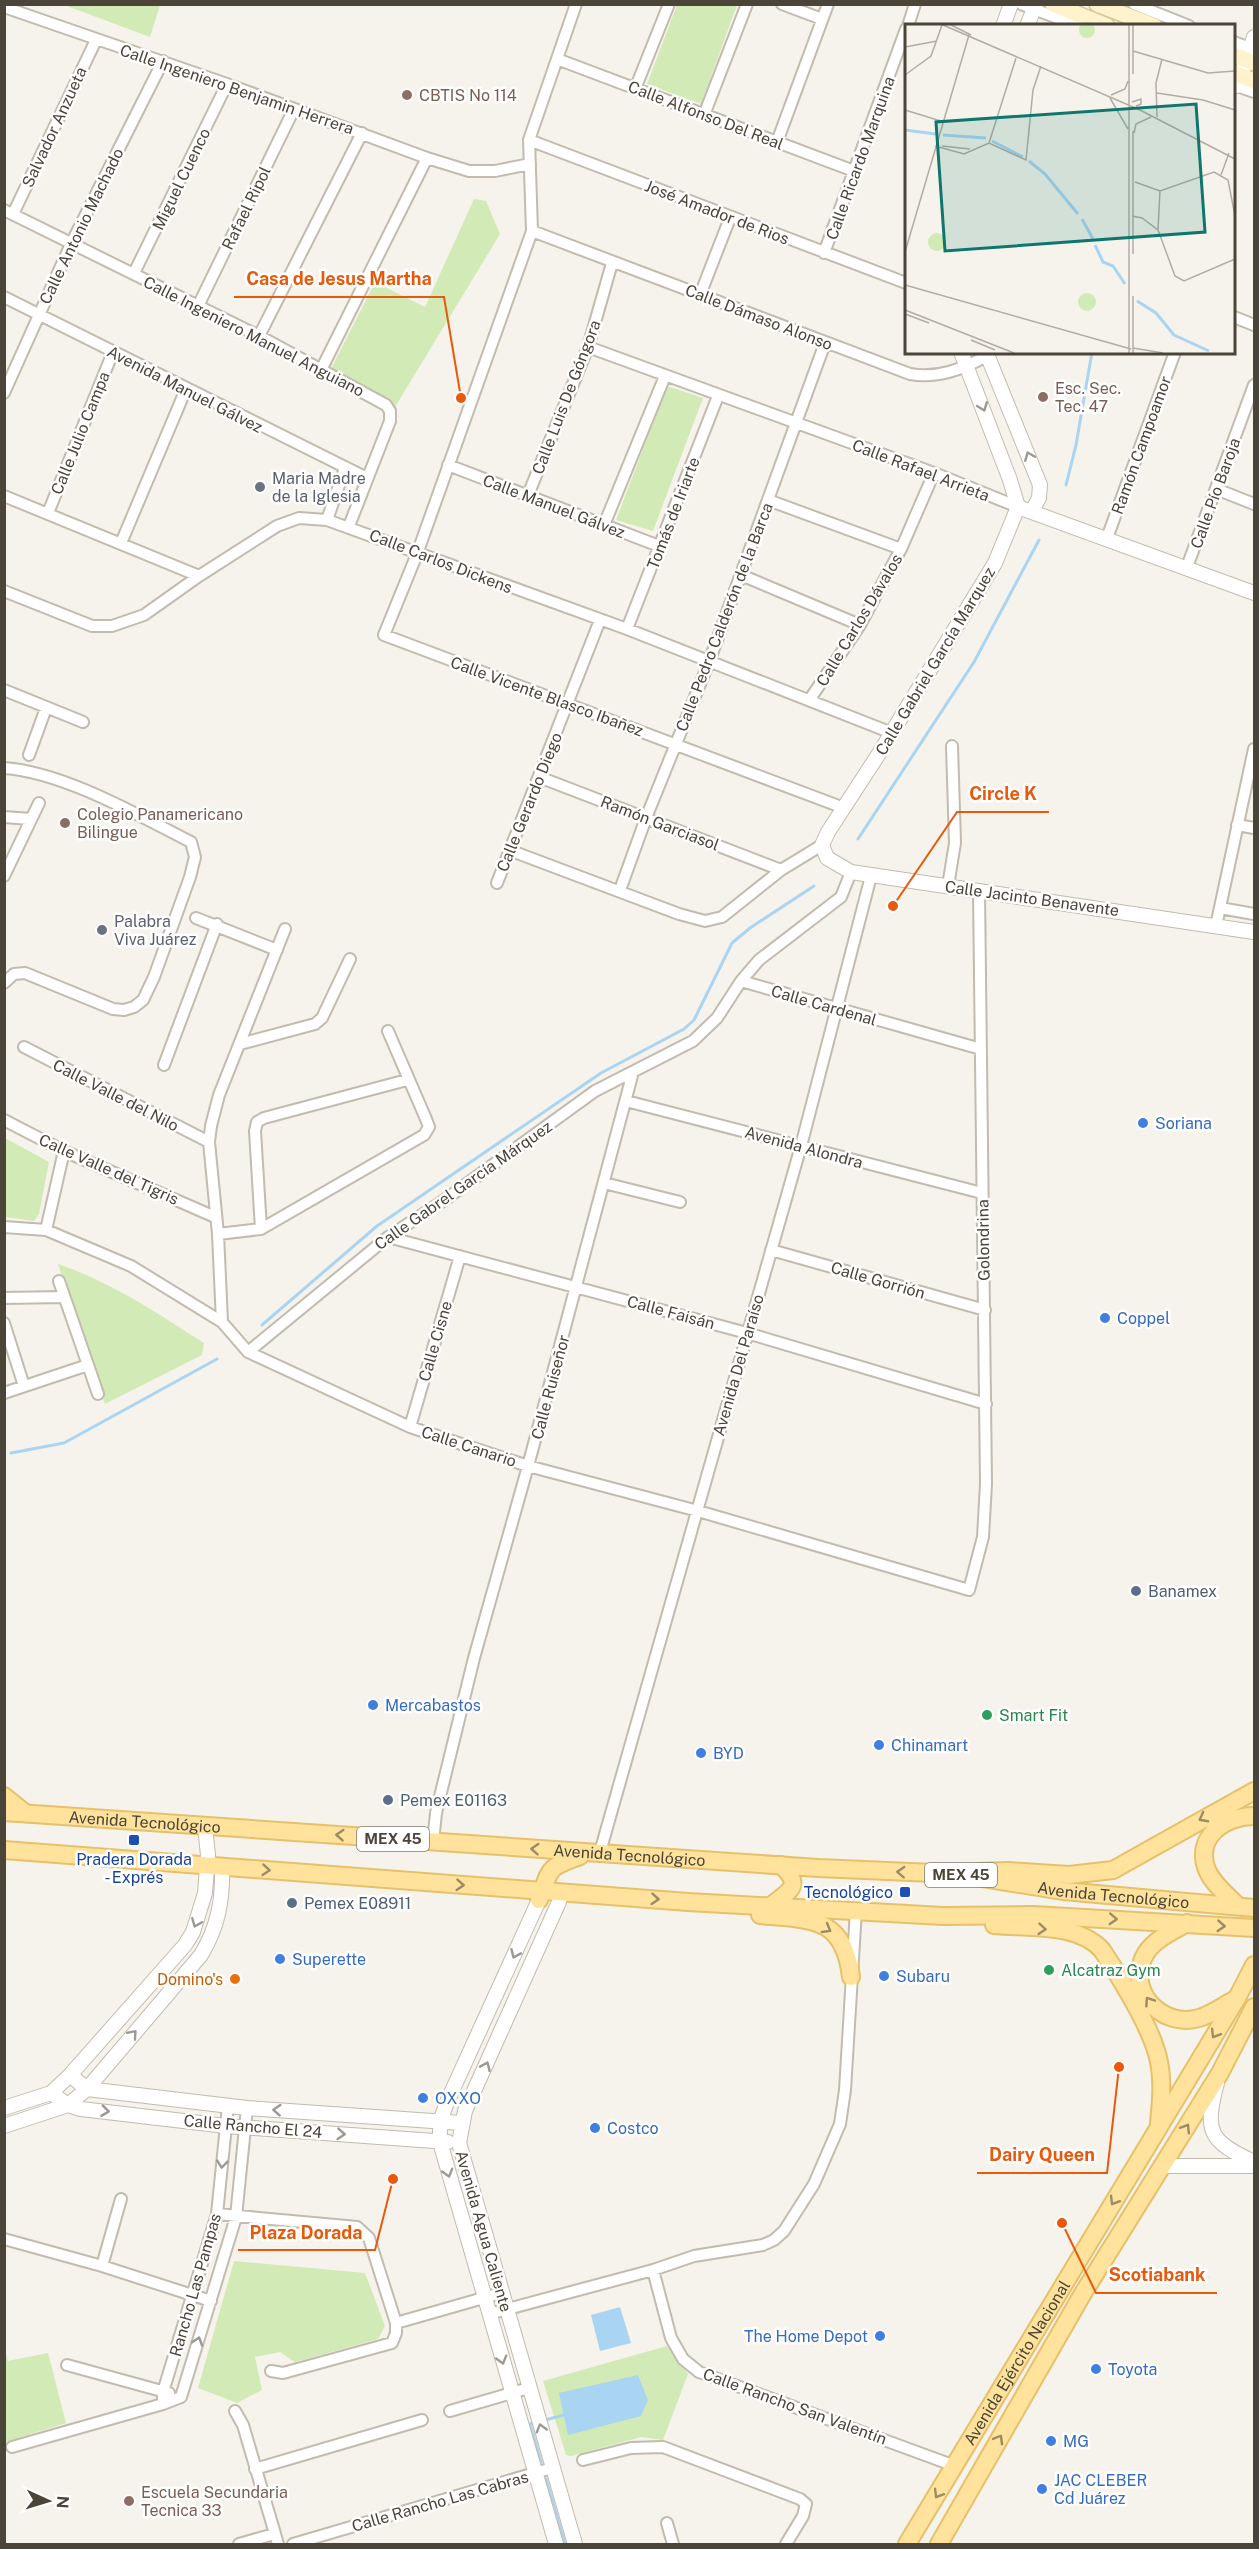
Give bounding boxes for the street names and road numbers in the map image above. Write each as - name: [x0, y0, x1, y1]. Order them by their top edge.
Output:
- street label: Calle Ingeniero Benjamin Herrera: [117, 40, 356, 139]
- street label: Salvador Anzueta: [18, 64, 91, 190]
- street label: Calle Ricardo Marquina: [822, 74, 899, 242]
- street label: Calle Alfonso Del Real: [625, 77, 786, 154]
- street label: Miguel Cuenco: [149, 125, 214, 233]
- street label: Calle Antonio Machado: [35, 145, 128, 307]
- street label: Rafael Ripol: [218, 163, 275, 253]
- street label: José Amador de Rios: [642, 176, 792, 249]
- street label: Calle Ingeniero Manuel Anguiano: [140, 272, 367, 401]
- street label: Calle Dámaso Alonso: [682, 281, 835, 354]
- street label: Calle Luis De Góngora: [528, 317, 605, 477]
- street label: Avenida Manuel Gálvez: [104, 342, 266, 437]
- street label: Calle Julio Campa: [47, 369, 114, 497]
- street label: Ramón Campoamor: [1108, 374, 1175, 517]
- street label: Calle Pío Baroja: [1187, 435, 1244, 551]
- street label: Calle Rafael Arrieta: [849, 436, 992, 505]
- street label: Tomás de Iriarte: [643, 454, 704, 572]
- street label: Calle Manuel Gálvez: [480, 471, 628, 542]
- street label: Calle Pedro Calderón de la Barca: [672, 500, 777, 734]
- street label: Calle Carlos Dickens: [367, 525, 515, 598]
- street label: Calle Carlos Dávalos: [812, 551, 906, 690]
- street label: Calle Gabriel García Marquez: [872, 563, 999, 759]
- street label: Calle Vicente Blasco Ibañez: [448, 653, 646, 740]
- street label: Calle Gerardo Diego: [493, 730, 566, 875]
- street label: Ramón Garciasol: [598, 792, 722, 855]
- street label: Calle Jacinto Benavente: [944, 877, 1120, 920]
- street label: Calle Cardenal: [769, 981, 879, 1030]
- street label: Calle Valle del Nilo: [50, 1055, 182, 1135]
- street label: Calle Gabrel García Márquez: [371, 1117, 556, 1254]
- street label: Avenida Alondra: [743, 1123, 865, 1172]
- street label: Calle Valle del Tigris: [36, 1130, 182, 1209]
- street label: Golondrina: [973, 1199, 994, 1281]
- street label: Calle Gorrión: [829, 1258, 927, 1303]
- street label: Calle Faisán: [625, 1292, 717, 1333]
- street label: Avenida Del Paraíso: [709, 1292, 768, 1438]
- street label: Calle Cisne: [415, 1299, 456, 1384]
- street label: Calle Ruiseñor: [527, 1333, 574, 1441]
- street label: Calle Canario: [419, 1422, 519, 1471]
- street label: Avenida Tecnológico: [68, 1807, 221, 1837]
- road number: MEX 45: [357, 1827, 429, 1851]
- street label: Avenida Tecnológico: [553, 1841, 706, 1870]
- road number: MEX 45: [925, 1863, 997, 1887]
- street label: Avenida Tecnológico: [1036, 1878, 1190, 1912]
- street label: Calle Rancho El 24: [183, 2111, 323, 2142]
- street label: Avenida Agua Caliente: [451, 2148, 516, 2314]
- street label: Rancho Las Pampas: [166, 2211, 225, 2359]
- street label: Avenida Ejército Nacional: [960, 2277, 1074, 2449]
- street label: Calle Rancho San Valentín: [700, 2364, 889, 2449]
- street label: Calle Rancho Las Cabras: [350, 2467, 531, 2536]

